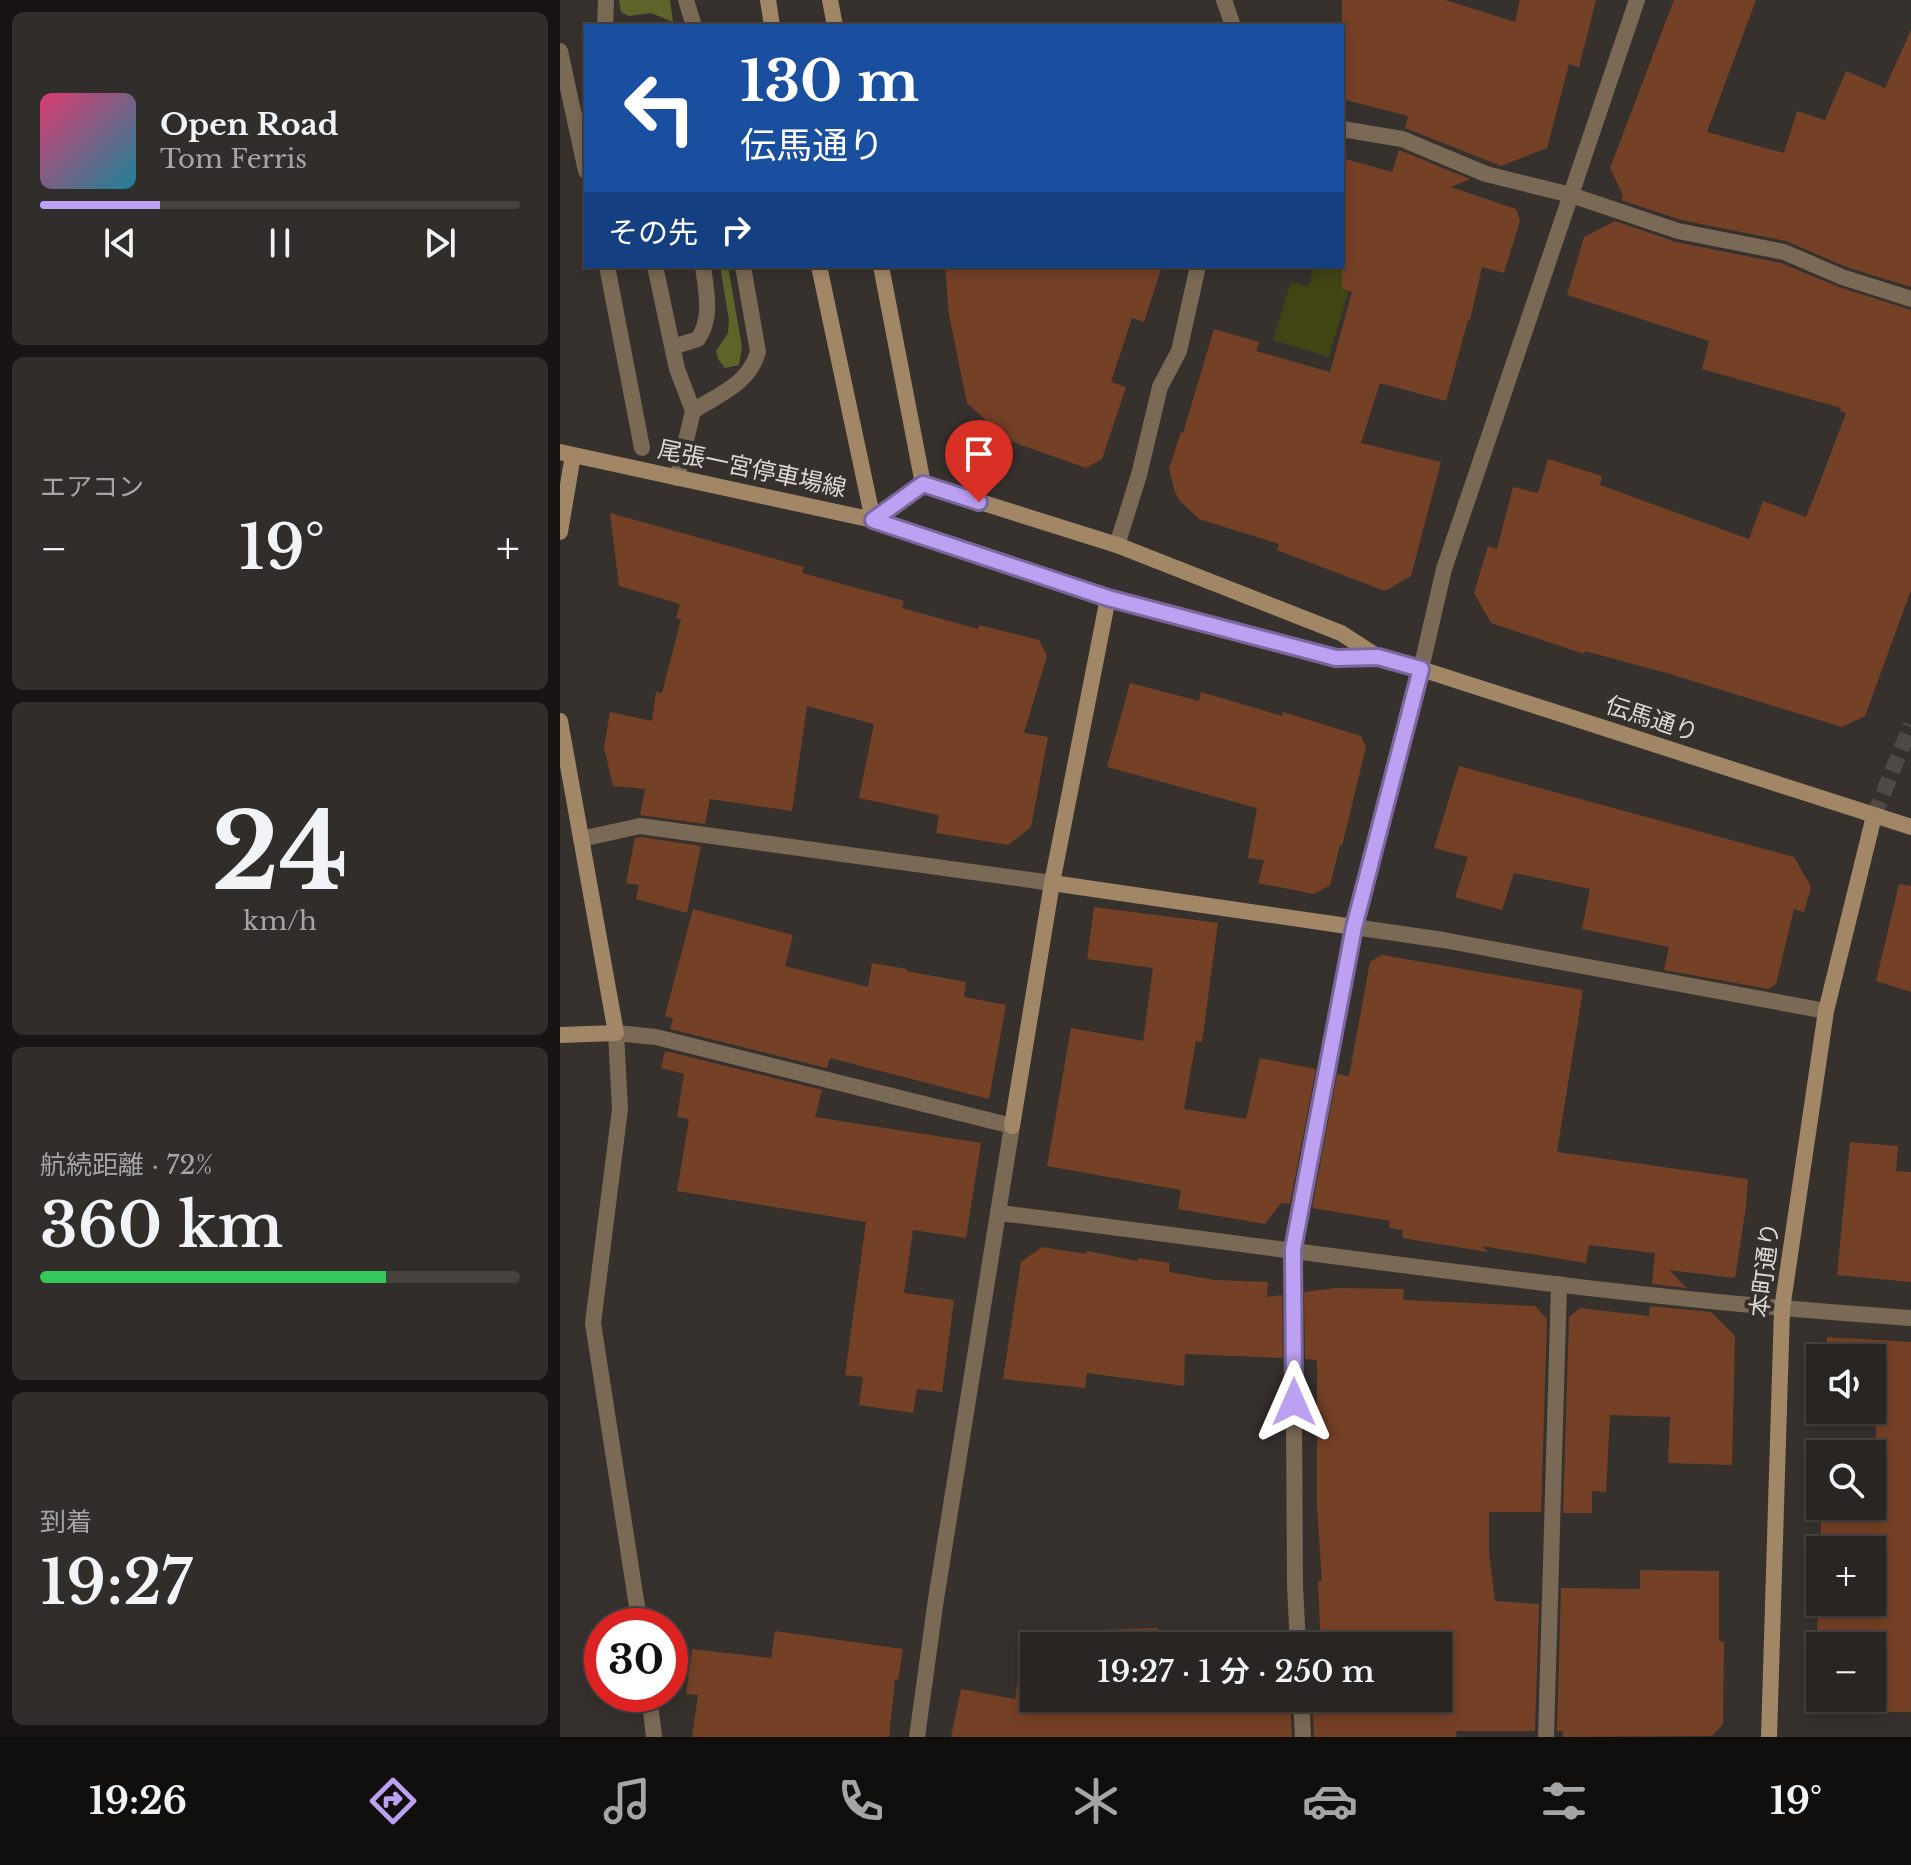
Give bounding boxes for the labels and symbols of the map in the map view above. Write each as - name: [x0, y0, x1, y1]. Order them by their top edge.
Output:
- pin: [945, 420, 1013, 502]
- street label: 尾張一宮停車場線: [655, 434, 849, 503]
- street label: 伝馬通り: [1602, 690, 1702, 747]
- street label: 本町通り: [1744, 1221, 1785, 1319]
- position arrow: [1252, 1360, 1336, 1444]
- speed limit sign: 30: [584, 1608, 688, 1712]

